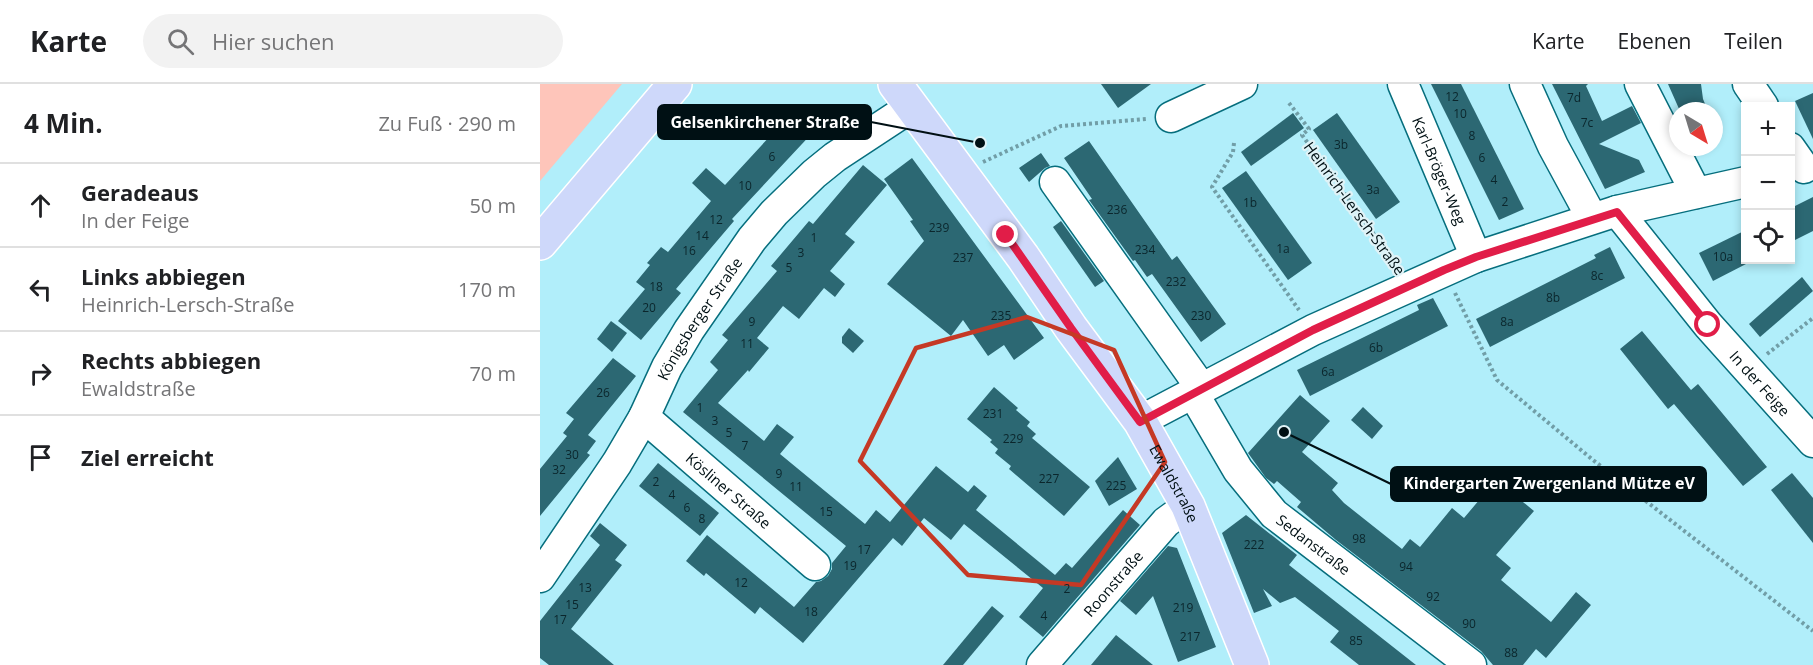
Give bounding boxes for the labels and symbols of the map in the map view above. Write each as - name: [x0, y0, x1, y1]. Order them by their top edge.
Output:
- house number: 12: [1445, 88, 1459, 105]
- house number: 7d: [1567, 89, 1581, 106]
- north arrow: [1669, 102, 1723, 156]
- callout: Gelsenkirchener Straße: [658, 105, 871, 139]
- house number: 10: [1453, 105, 1467, 122]
- text: Gelsenkirchener Straße: [670, 111, 860, 133]
- street label: Karl-Bröger-Weg: [1408, 114, 1471, 228]
- house number: 7c: [1581, 114, 1594, 131]
- house number: 8: [1469, 127, 1476, 144]
- house number: 3b: [1334, 136, 1348, 153]
- street label: Heinrich-Lersch-Straße: [1300, 137, 1410, 279]
- house number: 6: [769, 148, 776, 165]
- house number: 6: [1479, 149, 1486, 166]
- house number: 4: [1491, 171, 1498, 188]
- house number: 10: [738, 177, 752, 194]
- house number: 3a: [1366, 181, 1380, 198]
- house number: 2: [1502, 193, 1509, 210]
- house number: 1b: [1243, 194, 1257, 211]
- house number: 236: [1107, 201, 1127, 218]
- house number: 12: [709, 211, 723, 228]
- house number: 239: [929, 219, 949, 236]
- route end: [992, 221, 1018, 247]
- house number: 14: [695, 227, 709, 244]
- house number: 1: [811, 229, 817, 246]
- house number: 1a: [1276, 240, 1290, 257]
- house number: 234: [1135, 241, 1155, 258]
- house number: 16: [682, 242, 696, 259]
- house number: 3: [798, 244, 805, 261]
- house number: 10a: [1713, 248, 1733, 265]
- house number: 237: [953, 249, 973, 266]
- street label: Königsberger Straße: [652, 253, 746, 383]
- house number: 5: [786, 259, 793, 276]
- house number: 8c: [1591, 267, 1604, 284]
- house number: 232: [1166, 273, 1186, 290]
- house number: 18: [649, 278, 663, 295]
- house number: 8b: [1546, 289, 1560, 306]
- house number: 20: [642, 299, 656, 316]
- house number: 235: [991, 307, 1011, 324]
- house number: 230: [1191, 307, 1211, 324]
- route start: [1694, 311, 1720, 337]
- house number: 9: [749, 313, 756, 330]
- house number: 8a: [1500, 313, 1514, 330]
- house number: 11: [740, 335, 754, 352]
- house number: 6b: [1369, 339, 1383, 356]
- street label: In der Feige: [1726, 346, 1795, 420]
- house number: 6a: [1321, 363, 1335, 380]
- house number: 26: [596, 384, 610, 401]
- house number: 1: [697, 399, 703, 416]
- house number: 231: [983, 405, 1003, 422]
- house number: 3: [712, 412, 719, 429]
- house number: 5: [726, 424, 733, 441]
- house number: 229: [1003, 430, 1023, 447]
- house number: 7: [742, 437, 749, 454]
- street label: Ewaldstraße: [1145, 441, 1204, 525]
- house number: 30: [565, 446, 579, 463]
- street label: Kösliner Straße: [682, 448, 776, 533]
- house number: 32: [552, 461, 566, 478]
- house number: 9: [776, 465, 783, 482]
- callout: Kindergarten Zwergenland Mütze eV: [1391, 467, 1706, 501]
- house number: 227: [1039, 470, 1059, 487]
- text: Kindergarten Zwergenland Mütze eV: [1403, 472, 1695, 494]
- house number: 2: [653, 473, 660, 490]
- house number: 225: [1106, 477, 1126, 494]
- house number: 11: [789, 478, 803, 495]
- house number: 4: [669, 486, 676, 503]
- house number: 6: [684, 499, 691, 516]
- house number: 15: [819, 503, 833, 520]
- house number: 8: [699, 510, 706, 527]
- street label: Sedanstraße: [1273, 510, 1355, 579]
- house number: 98: [1352, 530, 1366, 547]
- house number: 222: [1244, 536, 1264, 553]
- house number: 17: [857, 541, 871, 558]
- street label: Roonstraße: [1079, 546, 1147, 621]
- house number: 19: [843, 557, 857, 574]
- house number: 94: [1399, 558, 1413, 575]
- house number: 12: [734, 574, 748, 591]
- house number: 13: [578, 579, 592, 596]
- house number: 2: [1064, 580, 1071, 597]
- house number: 92: [1426, 588, 1440, 605]
- house number: 15: [565, 596, 579, 613]
- house number: 219: [1173, 599, 1193, 616]
- house number: 18: [804, 603, 818, 620]
- house number: 4: [1041, 607, 1048, 624]
- house number: 17: [553, 611, 567, 628]
- house number: 90: [1462, 615, 1476, 632]
- house number: 217: [1180, 628, 1200, 645]
- house number: 85: [1349, 632, 1363, 649]
- house number: 88: [1504, 644, 1518, 661]

